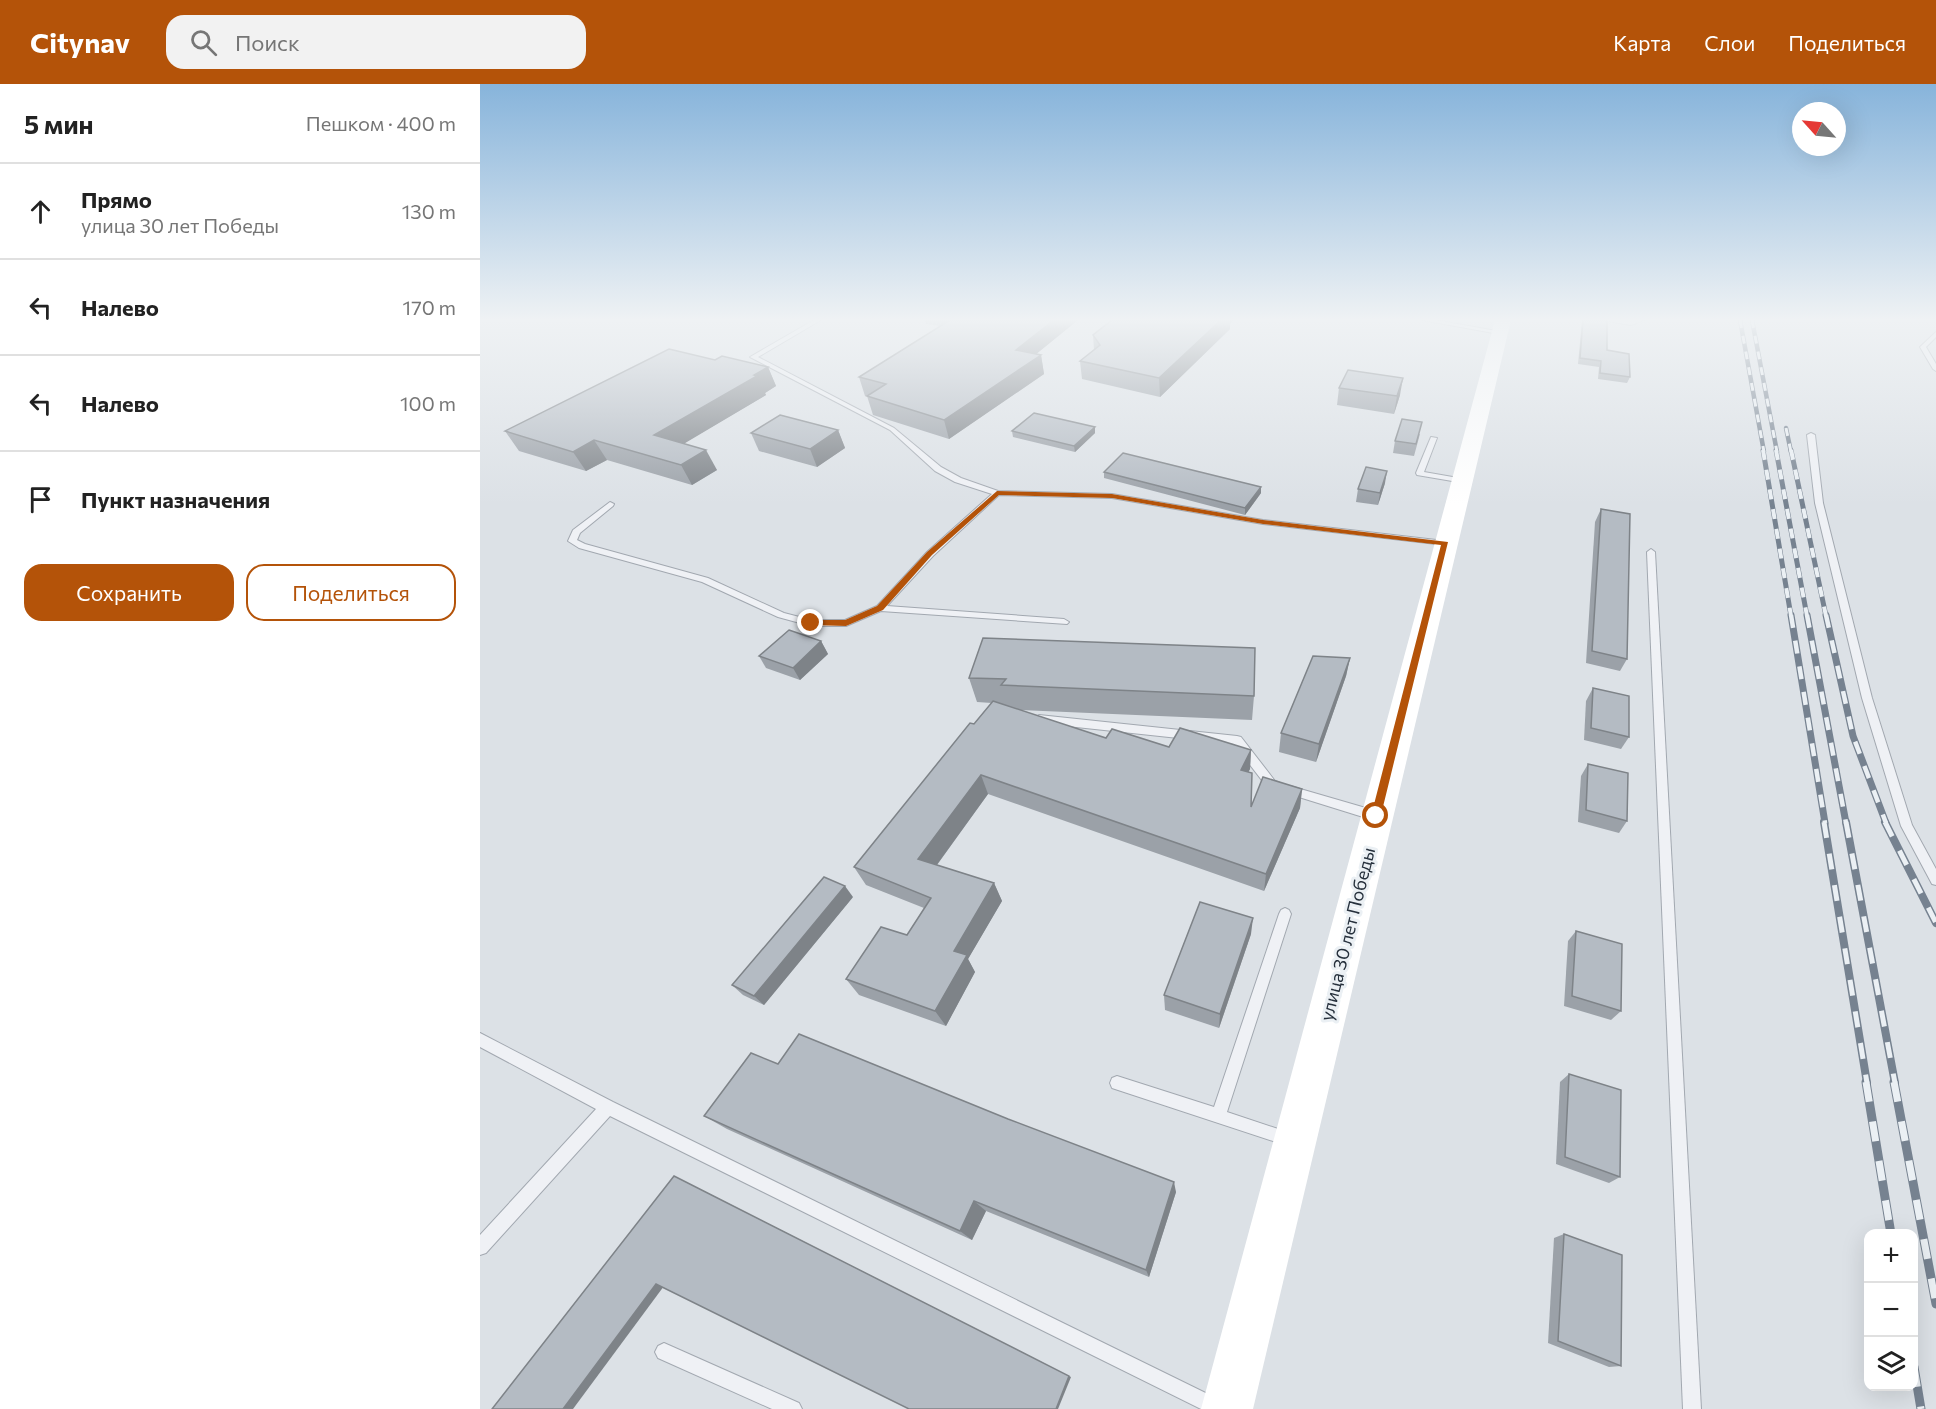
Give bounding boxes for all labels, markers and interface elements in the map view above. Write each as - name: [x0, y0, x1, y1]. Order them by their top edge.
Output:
- search box: [166, 15, 586, 69]
- text: Citynav: [30, 25, 130, 59]
- icon: search: [187, 26, 220, 59]
- text: Поиск: [235, 29, 300, 56]
- text: Карта: [1613, 30, 1671, 55]
- text: Слои: [1704, 30, 1755, 55]
- text: Поделиться: [1788, 30, 1906, 55]
- north arrow: [1792, 102, 1846, 156]
- text: 5 мин: [24, 108, 94, 139]
- text: Пешком · 400 m: [306, 111, 456, 135]
- text: Прямо: [81, 186, 152, 213]
- icon: ahead: [24, 195, 57, 228]
- text: 130 m: [402, 199, 456, 223]
- text: улица 30 лет Победы: [81, 213, 279, 237]
- icon: left: [24, 291, 57, 324]
- text: Налево: [81, 294, 159, 321]
- text: 170 m: [403, 295, 456, 319]
- icon: left: [24, 387, 57, 420]
- text: Налево: [81, 390, 159, 417]
- text: 100 m: [400, 391, 456, 415]
- icon: arrive: [24, 483, 57, 516]
- text: Пункт назначения: [81, 486, 270, 513]
- button: Сохранить: [24, 564, 234, 621]
- button: Поделиться: [246, 564, 456, 621]
- route end: [797, 609, 823, 635]
- route start: [1362, 802, 1388, 828]
- street label: улица 30 лет Победы: [1315, 845, 1379, 1023]
- map controls: [1864, 1229, 1918, 1391]
- button: +: [1864, 1229, 1918, 1283]
- button: −: [1864, 1283, 1918, 1337]
- button: layers: [1864, 1337, 1918, 1391]

